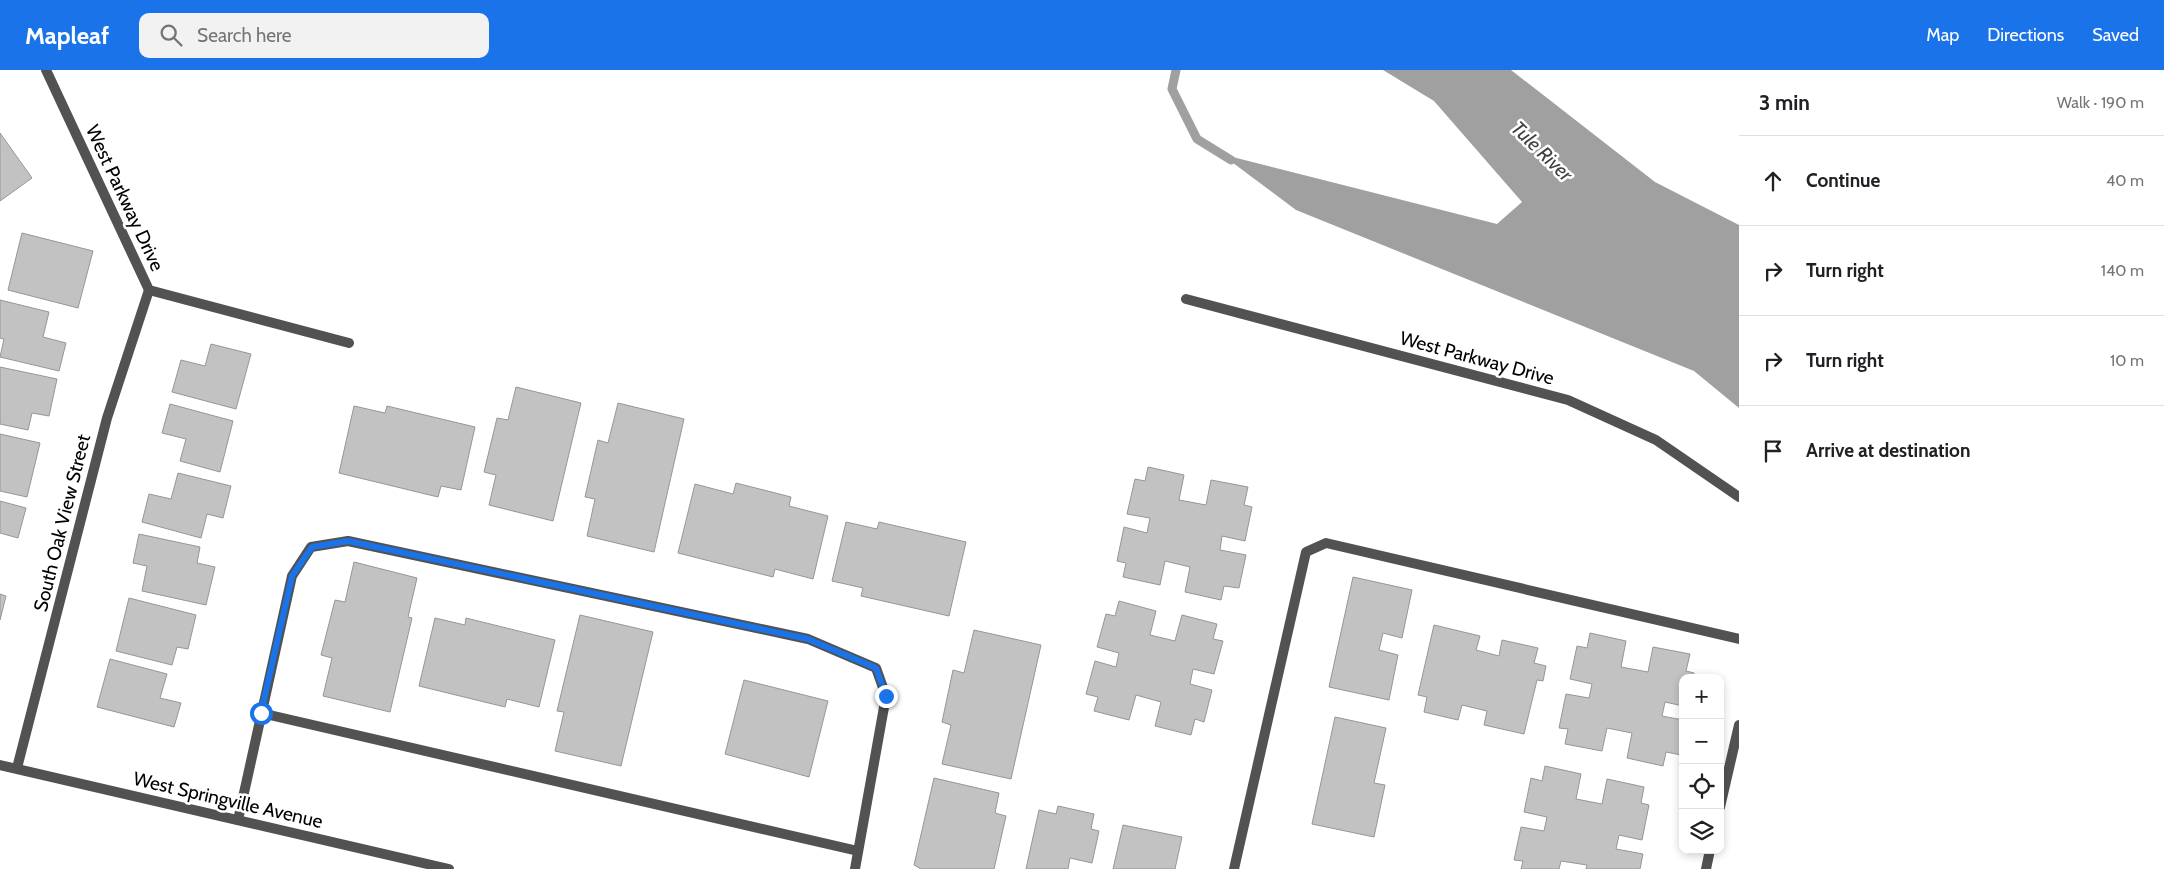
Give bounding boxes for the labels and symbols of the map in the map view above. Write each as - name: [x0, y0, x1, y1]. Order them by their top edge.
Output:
- water label: Tule River: [1506, 116, 1578, 187]
- street label: West Parkway Drive: [81, 121, 169, 275]
- street label: West Parkway Drive: [1397, 326, 1557, 390]
- street label: South Oak View Street: [29, 431, 95, 614]
- route end: [875, 685, 898, 708]
- route start: [250, 702, 273, 725]
- street label: West Springville Avenue: [131, 767, 325, 833]

